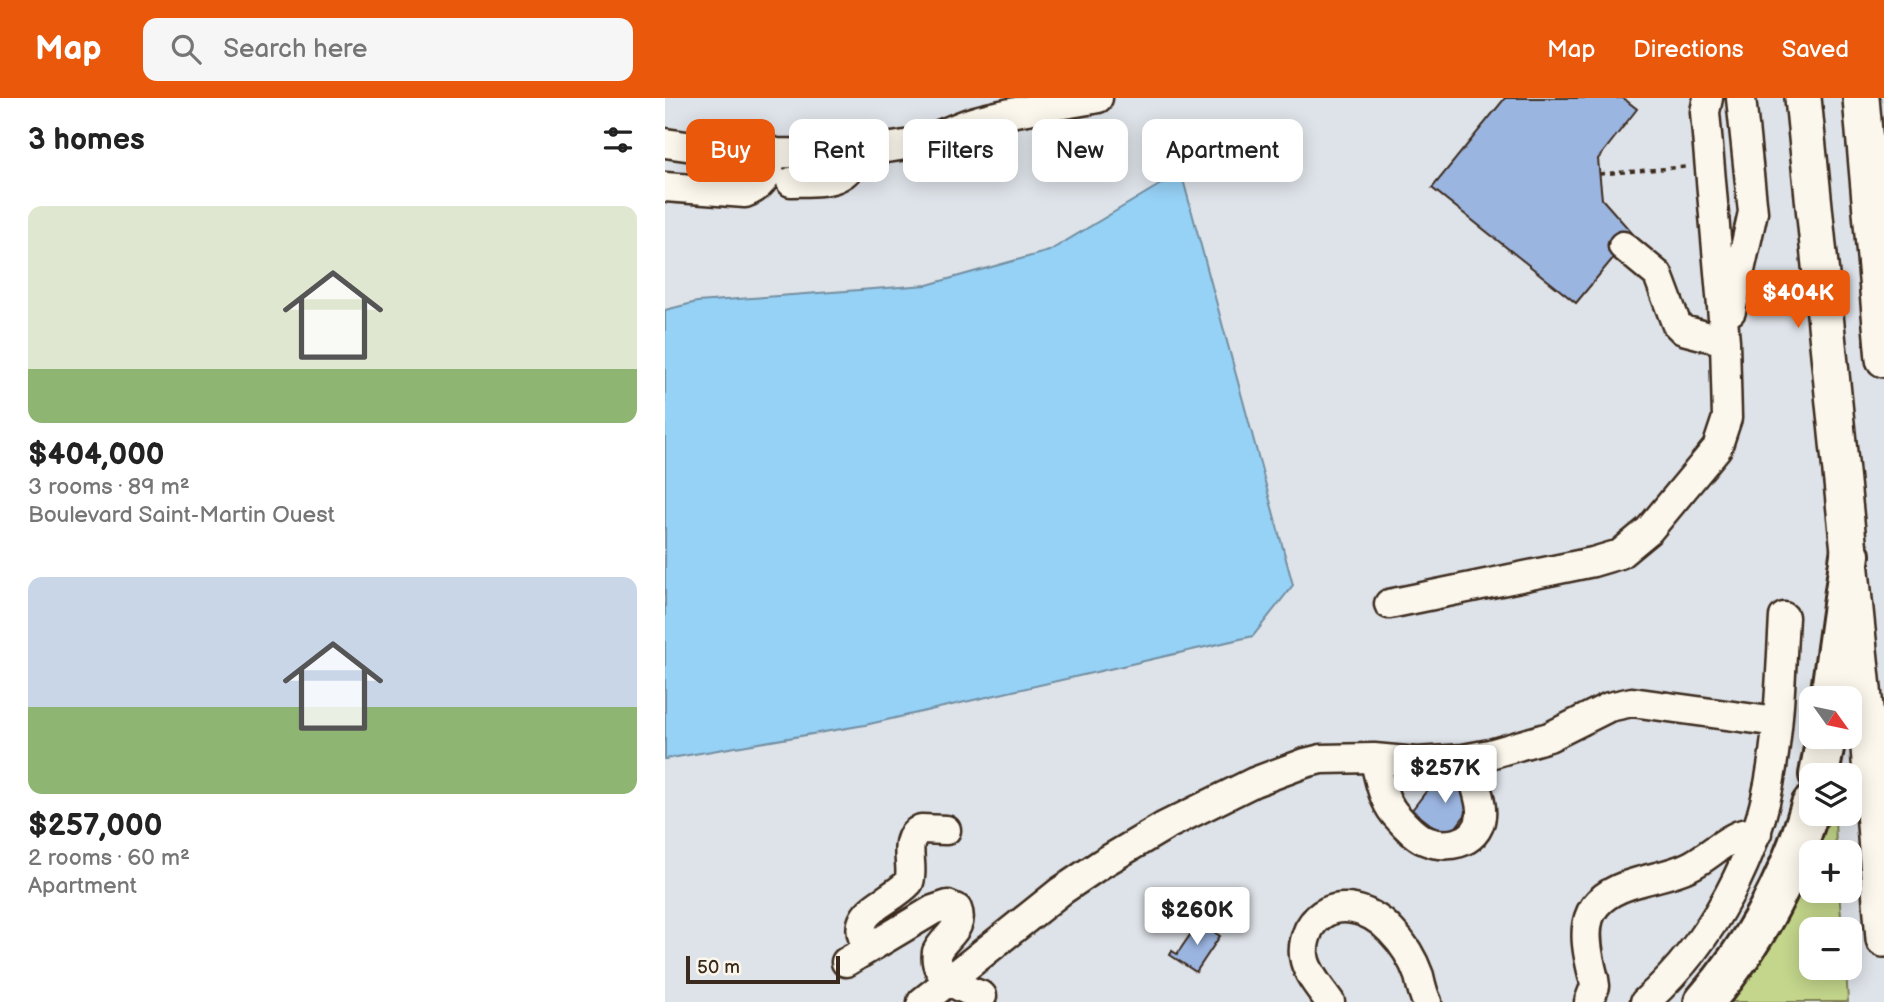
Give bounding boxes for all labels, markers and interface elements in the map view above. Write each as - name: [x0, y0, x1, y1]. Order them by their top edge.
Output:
- search box: [143, 18, 633, 81]
- text: Map: [35, 29, 101, 69]
- icon: search: [167, 30, 205, 68]
- text: Search here: [223, 34, 367, 65]
- text: Map: [1547, 35, 1595, 64]
- text: Directions: [1633, 35, 1744, 64]
- text: Saved: [1782, 35, 1849, 64]
- chip: Buy: [686, 119, 775, 182]
- chip: Rent: [789, 119, 889, 182]
- chip: Filters: [903, 119, 1018, 182]
- chip: New: [1032, 119, 1128, 182]
- chip: Apartment: [1142, 119, 1303, 182]
- icon: filters: [599, 121, 637, 159]
- text: 3 homes: [28, 122, 145, 158]
- icon: home: [270, 252, 396, 378]
- pin: $404K: [1749, 271, 1847, 330]
- text: $404K: [1762, 279, 1834, 307]
- text: $404,000: [28, 437, 165, 473]
- text: 3 rooms · 89 m²: [28, 473, 190, 501]
- text: Boulevard Saint-Martin Ouest: [28, 501, 335, 529]
- icon: home: [270, 623, 396, 749]
- north arrow: [1799, 686, 1862, 749]
- map controls: [1799, 686, 1862, 980]
- pin: $257K: [1396, 746, 1494, 805]
- text: $257K: [1410, 754, 1480, 782]
- button: layers: [1799, 763, 1862, 826]
- text: $257,000: [28, 808, 162, 844]
- button: +: [1799, 840, 1862, 903]
- text: 2 rooms · 60 m²: [28, 844, 190, 872]
- text: Apartment: [28, 872, 137, 900]
- pin: $260K: [1148, 888, 1246, 947]
- text: $260K: [1161, 896, 1233, 924]
- button: −: [1799, 917, 1862, 980]
- scale bar: [686, 953, 840, 985]
- text: 50 m: [697, 956, 740, 979]

